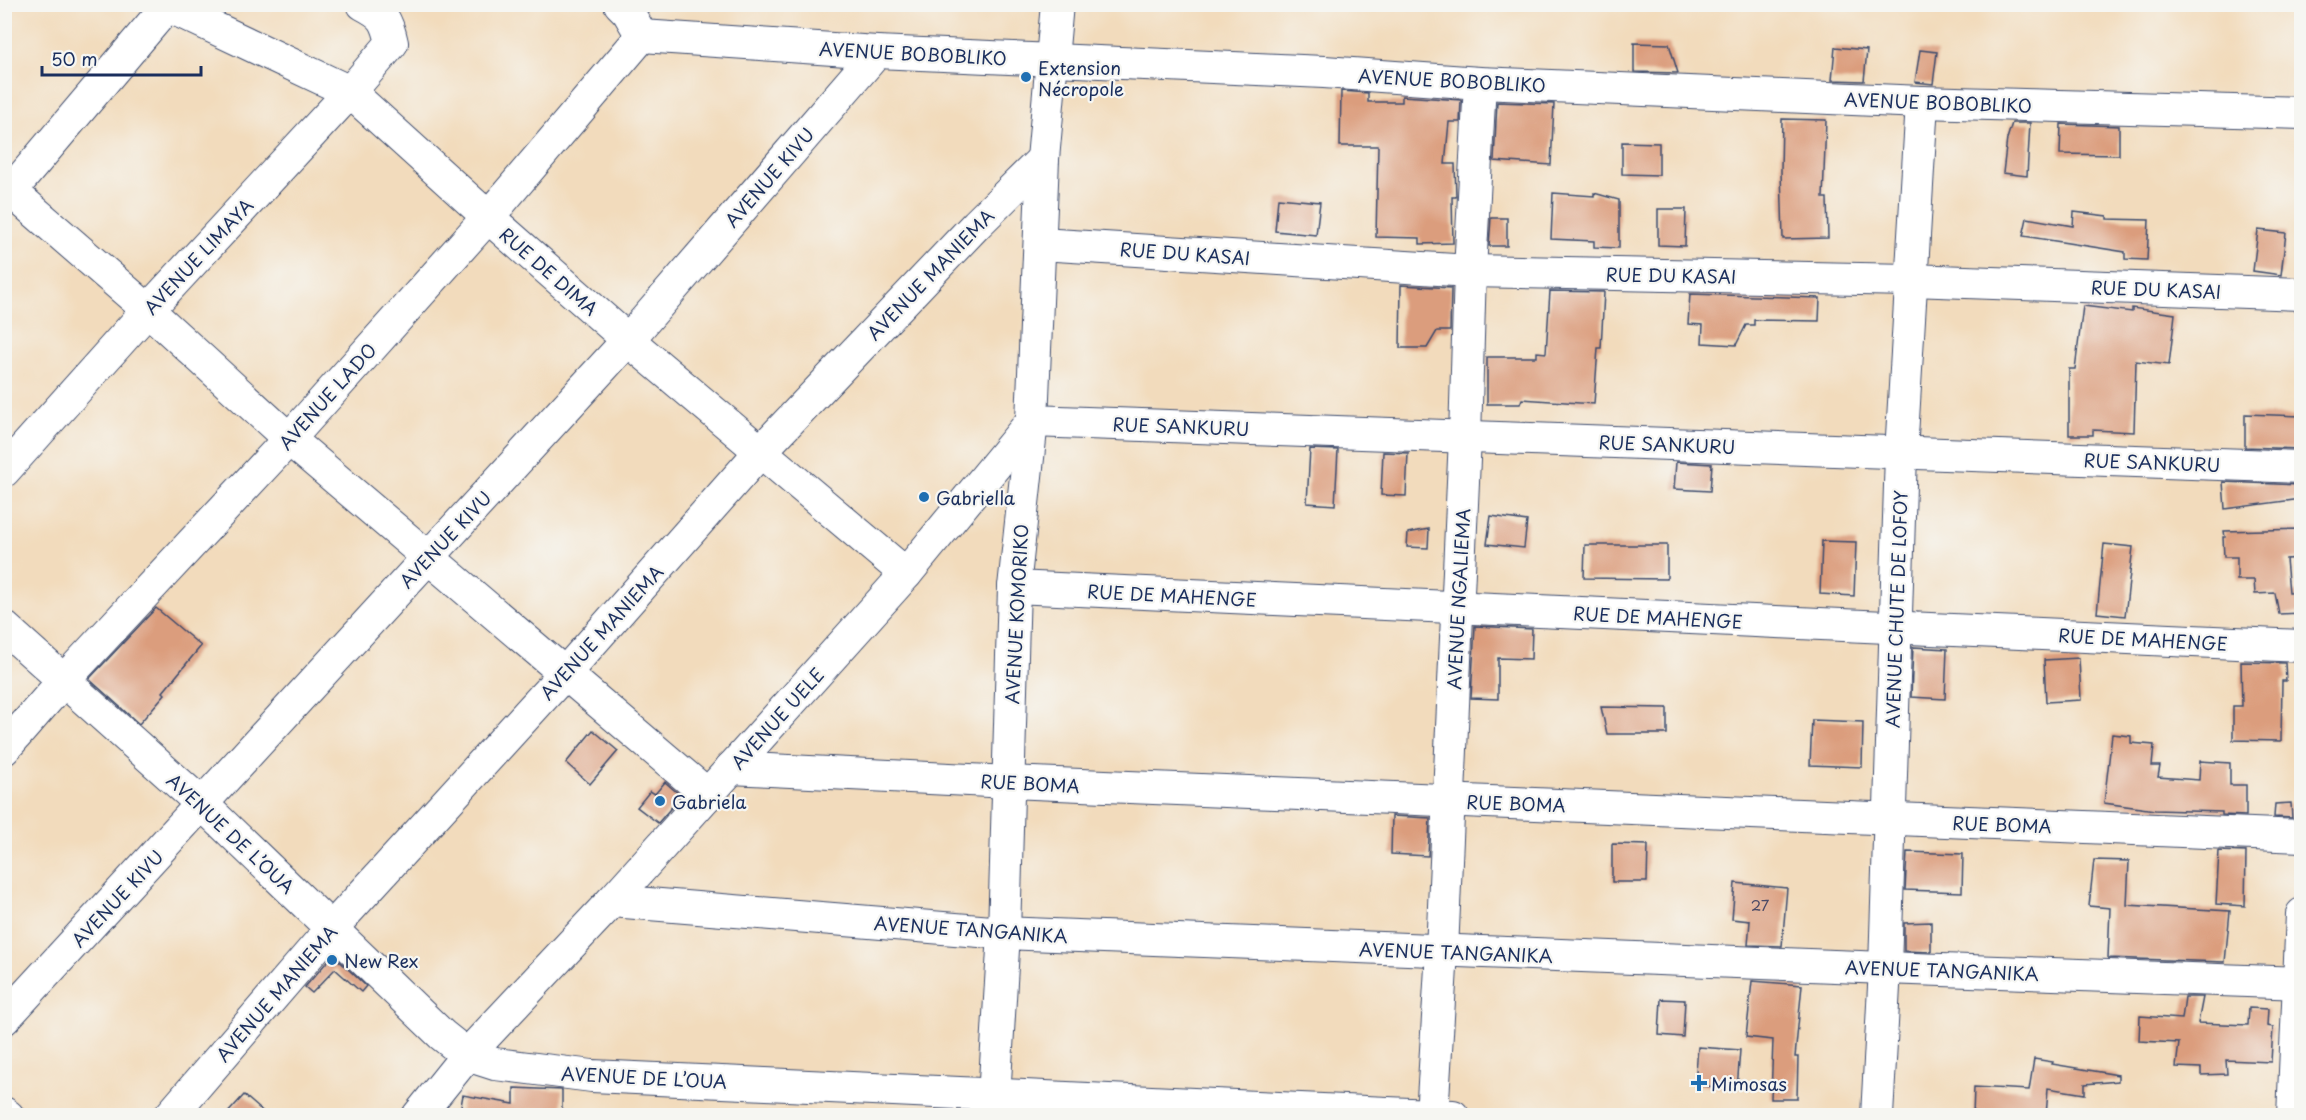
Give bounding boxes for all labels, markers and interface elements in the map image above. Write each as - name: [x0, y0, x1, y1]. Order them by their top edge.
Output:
- street label: AVENUE BOBOBLIKO: [818, 35, 1008, 71]
- scale bar: [42, 39, 201, 77]
- text: 50 m: [51, 45, 98, 72]
- place label: Extension Nécropole: [1038, 54, 1124, 102]
- street label: AVENUE BOBOBLIKO: [1357, 62, 1547, 98]
- marker: Extension Nécropole: [1019, 70, 1033, 84]
- street label: AVENUE BOBOBLIKO: [1844, 85, 2032, 119]
- street label: AVENUE KIVU: [718, 121, 820, 233]
- street label: AVENUE LIMAYA: [137, 192, 259, 320]
- street label: AVENUE MANIEMA: [860, 202, 1000, 346]
- street label: RUE DE DIMA: [494, 221, 604, 321]
- street label: RUE DU KASAI: [1119, 235, 1251, 271]
- street label: RUE DU KASAI: [1605, 260, 1737, 290]
- street label: RUE DU KASAI: [2090, 273, 2222, 305]
- street label: AVENUE LADO: [272, 337, 382, 455]
- street label: RUE SANKURU: [1112, 410, 1250, 442]
- street label: RUE SANKURU: [1598, 428, 1736, 460]
- street label: RUE SANKURU: [2083, 446, 2221, 478]
- street label: AVENUE KIVU: [393, 484, 497, 594]
- place label: Gabriella: [936, 484, 1016, 511]
- marker: Gabriella: [917, 490, 931, 504]
- street label: AVENUE CHUTE DE LOFOY: [1878, 490, 1914, 728]
- street label: AVENUE NGALIEMA: [1440, 508, 1476, 690]
- street label: AVENUE KOMORIKO: [998, 523, 1034, 705]
- street label: AVENUE MANIEMA: [533, 559, 669, 705]
- street label: RUE DE MAHENGE: [1087, 577, 1257, 613]
- street label: RUE DE MAHENGE: [1573, 599, 1743, 635]
- street label: RUE DE MAHENGE: [2058, 621, 2228, 657]
- street label: AVENUE UELE: [724, 661, 830, 775]
- street label: AVENUE DE L’OUA: [161, 767, 301, 900]
- street label: RUE BOMA: [980, 767, 1080, 799]
- place label: Gabriela: [672, 788, 747, 815]
- street label: RUE BOMA: [1466, 788, 1566, 818]
- marker: Gabriela: [653, 794, 667, 808]
- street label: RUE BOMA: [1952, 809, 2052, 839]
- street label: AVENUE KIVU: [65, 843, 169, 953]
- house number: 27: [1751, 893, 1770, 916]
- street label: AVENUE TANGANIKA: [873, 909, 1069, 949]
- street label: AVENUE MANIEMA: [209, 919, 343, 1067]
- street label: AVENUE TANGANIKA: [1358, 935, 1554, 969]
- place label: New Rex: [344, 947, 418, 974]
- marker: New Rex: [325, 953, 339, 967]
- street label: AVENUE TANGANIKA: [1844, 953, 2040, 987]
- street label: AVENUE DE L’OUA: [560, 1059, 728, 1095]
- place label: Mimosas: [1711, 1070, 1787, 1097]
- marker: Mimosas: [1692, 1076, 1706, 1090]

